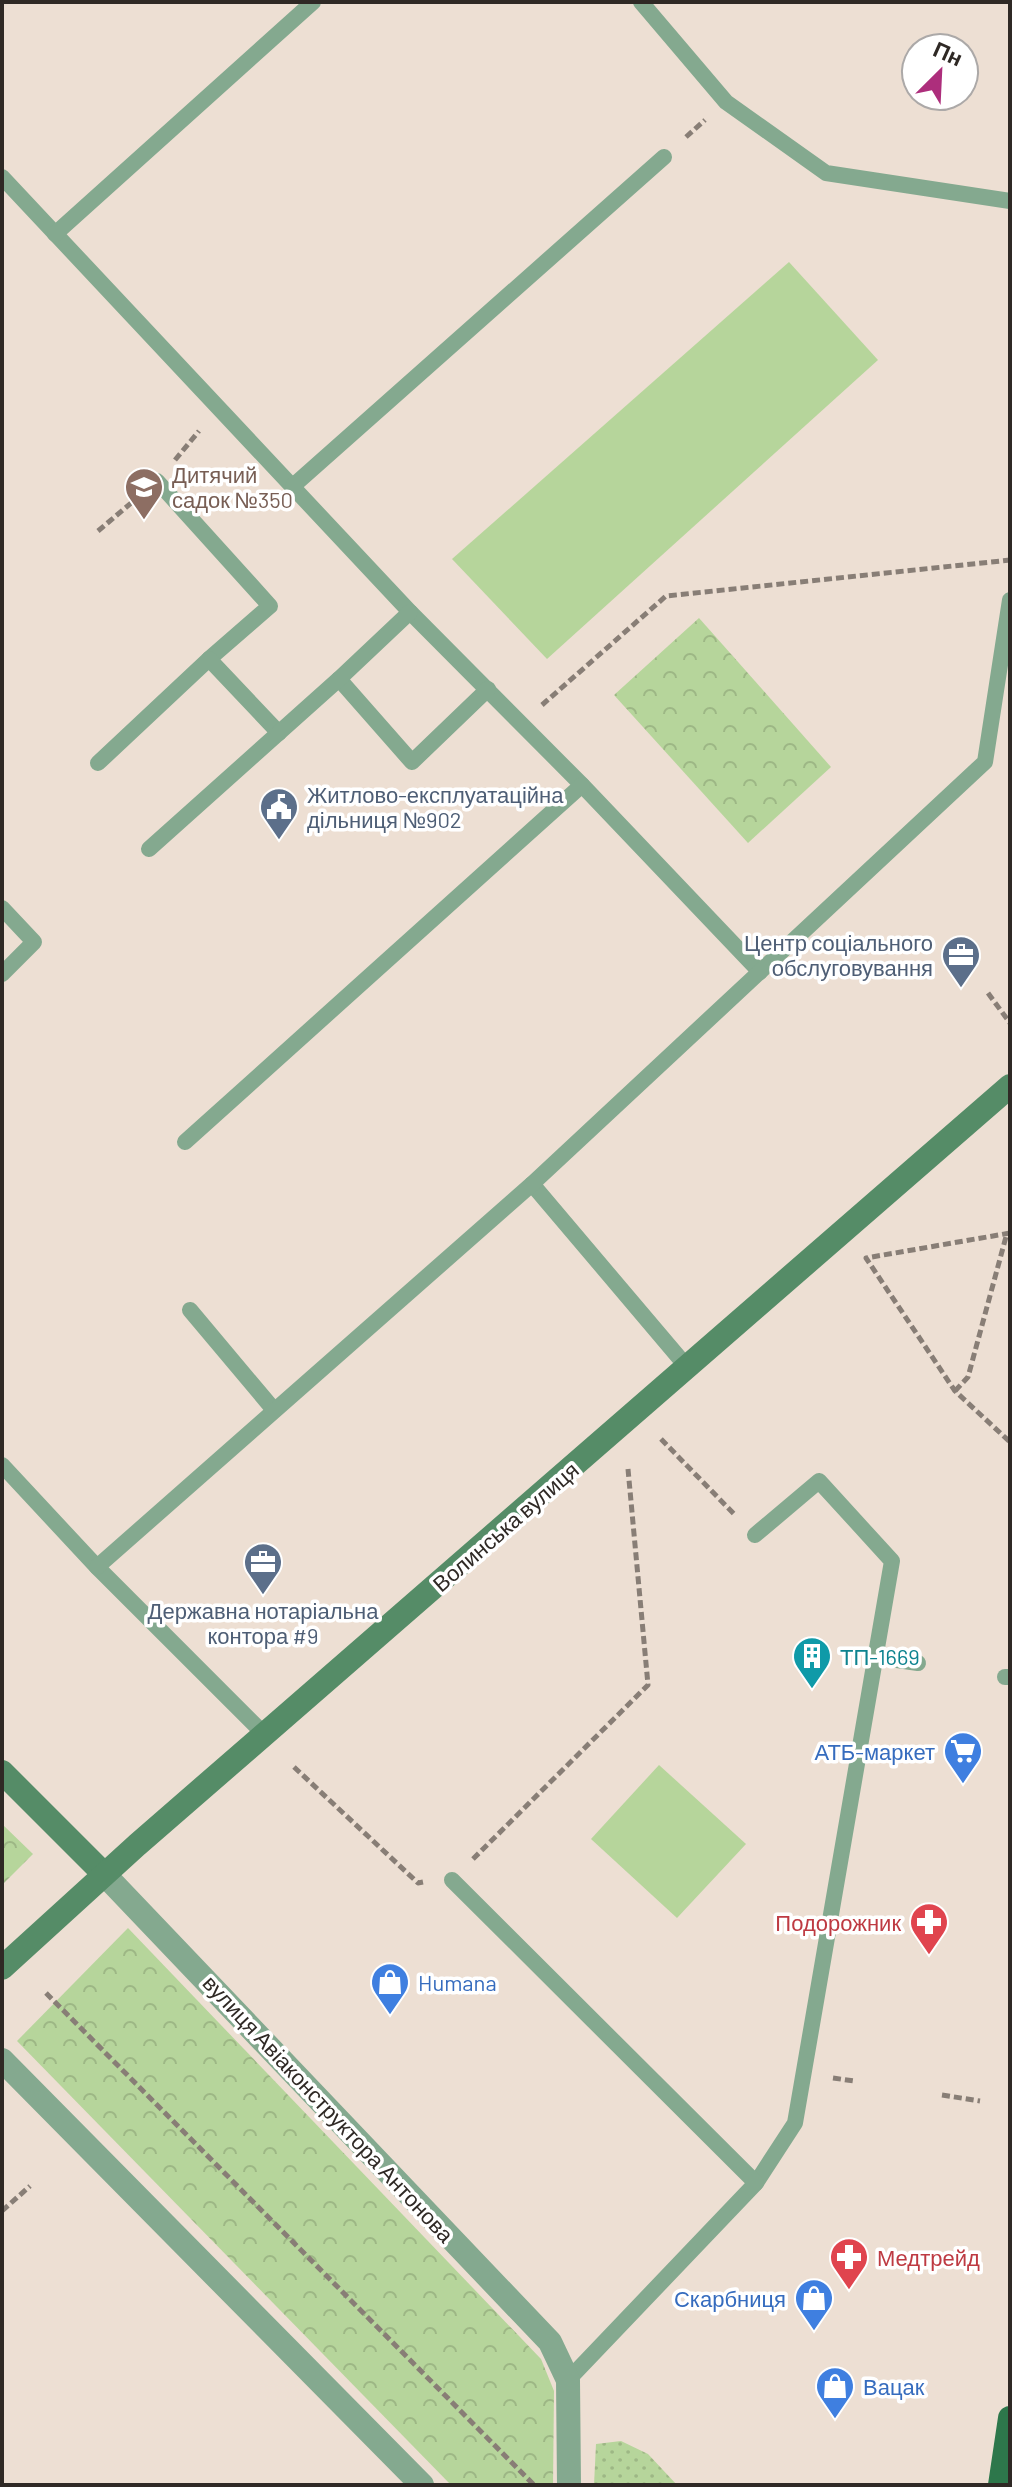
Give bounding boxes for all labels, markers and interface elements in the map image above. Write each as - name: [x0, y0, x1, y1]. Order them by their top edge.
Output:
- north arrow: [900, 32, 980, 112]
- text: Пн: [930, 35, 967, 71]
- place label: Дитячий садок №350: [172, 461, 293, 513]
- school or university icon: Дитячий садок №350: [123, 466, 165, 521]
- place label: Житлово-експлуатаційна дільниця №902: [307, 781, 564, 833]
- public building icon: Житлово-експлуатаційна дільниця №902: [258, 786, 300, 841]
- place label: Центр соціального обслуговування: [744, 929, 933, 981]
- office icon: Центр соціального обслуговування: [940, 934, 982, 989]
- street label: Волинська вулиця: [427, 1456, 584, 1597]
- office icon: Державна нотаріальна контора #9: [242, 1541, 284, 1596]
- place label: Державна нотаріальна контора #9: [148, 1597, 379, 1649]
- building icon: ТП-1669: [791, 1635, 833, 1690]
- place label: ТП-1669: [840, 1643, 920, 1669]
- supermarket icon: АТБ-маркет: [942, 1730, 984, 1785]
- place label: АТБ-маркет: [814, 1738, 935, 1765]
- pharmacy icon: Подорожник: [908, 1901, 950, 1956]
- place label: Подорожник: [775, 1909, 901, 1936]
- shop icon: Humana: [369, 1961, 411, 2016]
- street label: вулиця Авіаконструктора Антонова: [198, 1969, 460, 2248]
- place label: Humana: [418, 1969, 497, 1995]
- pharmacy icon: Медтрейд: [828, 2236, 870, 2291]
- place label: Медтрейд: [877, 2244, 980, 2271]
- shop icon: Скарбниця: [793, 2277, 835, 2332]
- place label: Скарбниця: [674, 2285, 786, 2312]
- shop icon: Вацак: [814, 2365, 856, 2420]
- place label: Вацак: [863, 2373, 925, 2400]

